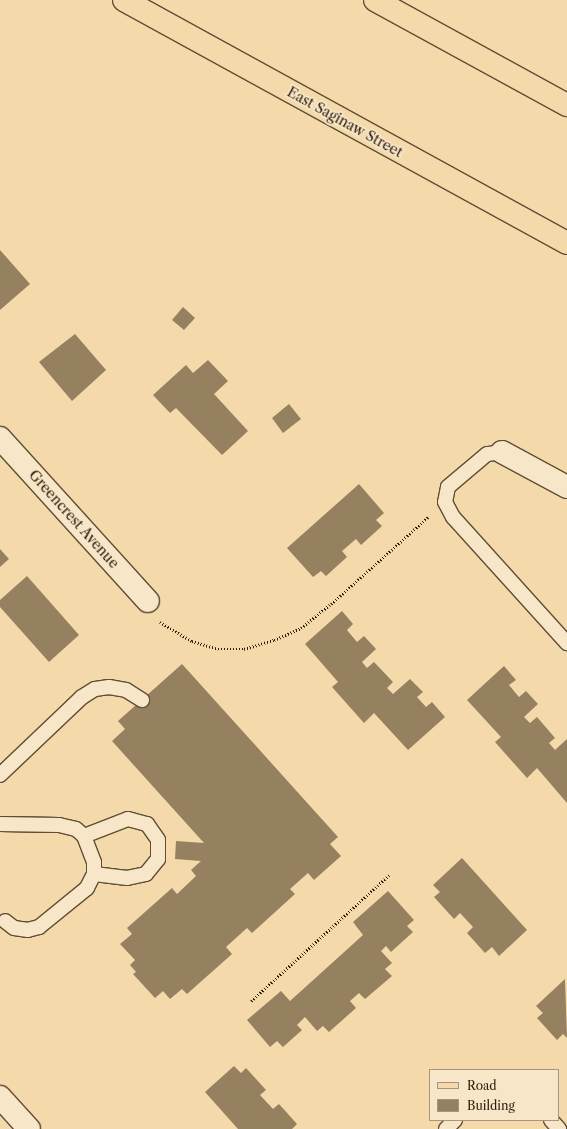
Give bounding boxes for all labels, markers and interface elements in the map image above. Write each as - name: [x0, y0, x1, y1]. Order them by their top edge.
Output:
- street label: East Saginaw Street: [284, 83, 406, 161]
- street label: Greencrest Avenue: [25, 466, 123, 572]
- legend: [429, 1069, 559, 1121]
- text: Road: [467, 1078, 497, 1093]
- text: Building: [467, 1098, 515, 1113]

